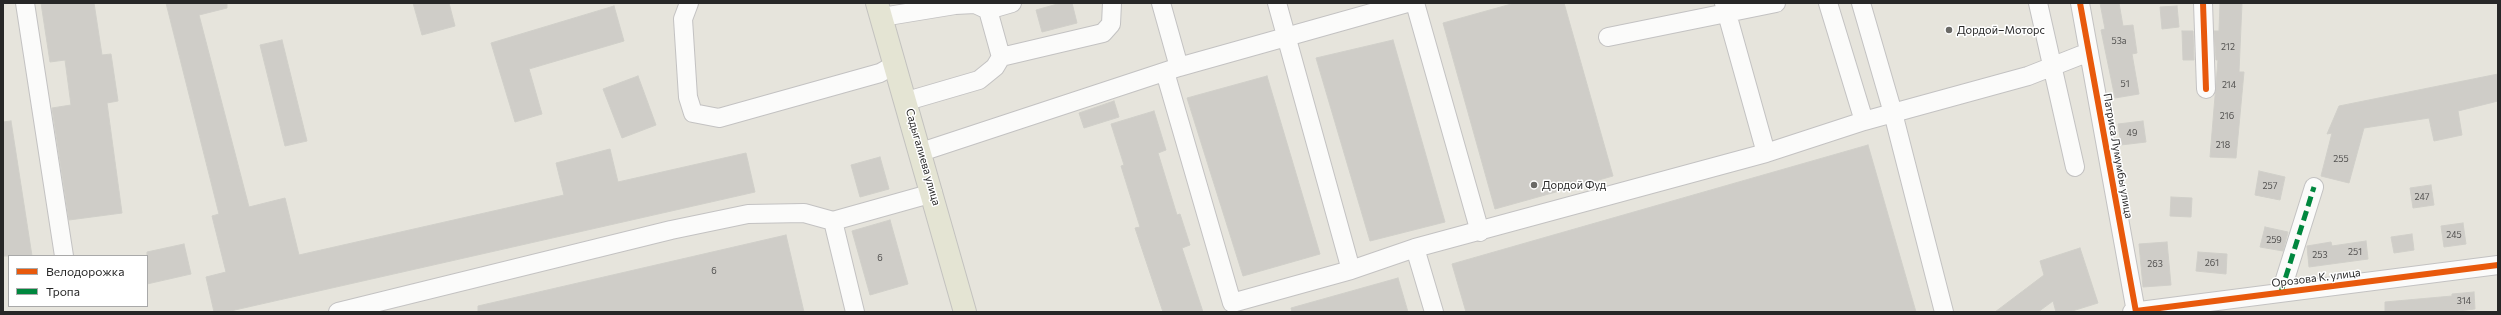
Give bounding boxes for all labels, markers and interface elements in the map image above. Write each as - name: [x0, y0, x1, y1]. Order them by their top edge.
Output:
- place label: Дордой–Моторс: [1957, 23, 2045, 37]
- marker: Дордой–Моторс: [1944, 25, 1954, 35]
- house number: 53a: [2111, 36, 2127, 46]
- house number: 212: [2221, 42, 2235, 52]
- house number: 51: [2120, 79, 2130, 89]
- house number: 214: [2222, 80, 2236, 90]
- street label: Патриса Лумумбы улица: [2100, 92, 2136, 220]
- street label: Садыгалиева улица: [903, 107, 943, 207]
- house number: 216: [2220, 111, 2234, 121]
- house number: 49: [2127, 128, 2137, 138]
- house number: 218: [2216, 140, 2230, 150]
- house number: 255: [2333, 154, 2349, 164]
- place label: Дордой Фуд: [1542, 178, 1606, 192]
- marker: Дордой Фуд: [1529, 180, 1539, 190]
- house number: 257: [2263, 181, 2277, 191]
- house number: 247: [2415, 192, 2429, 202]
- house number: 245: [2446, 230, 2462, 240]
- house number: 259: [2266, 235, 2282, 245]
- house number: 251: [2348, 247, 2362, 257]
- house number: 253: [2312, 250, 2328, 260]
- house number: 6: [877, 253, 883, 263]
- legend: [8, 255, 148, 307]
- house number: 261: [2205, 258, 2219, 268]
- house number: 263: [2147, 259, 2163, 269]
- text: Велодорожка: [46, 264, 124, 278]
- house number: 6: [711, 266, 717, 276]
- street label: Орозова К. улица: [2271, 266, 2361, 290]
- text: Тропа: [46, 284, 80, 298]
- house number: 314: [2457, 296, 2471, 306]

